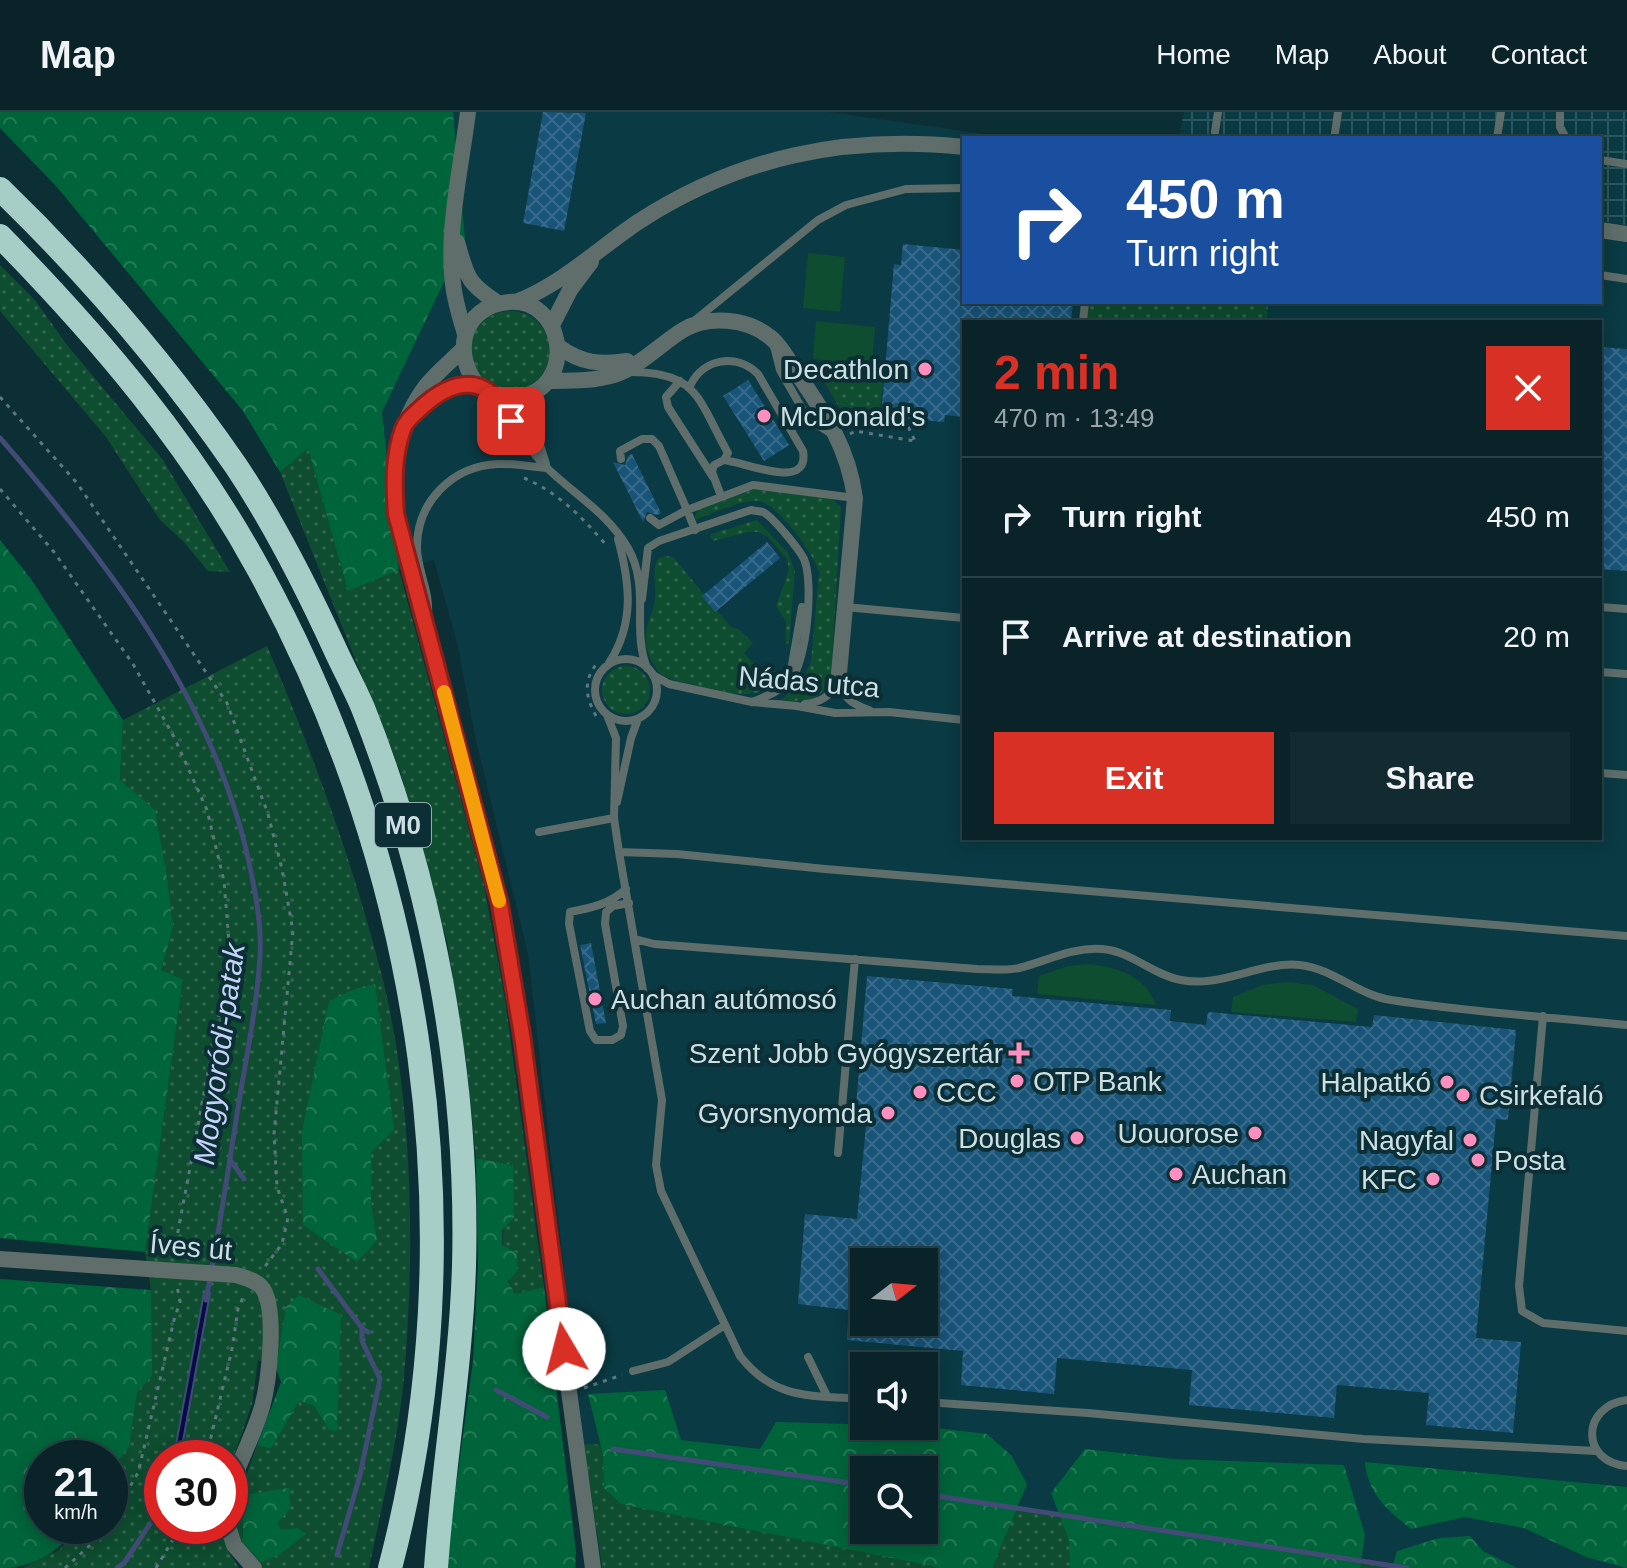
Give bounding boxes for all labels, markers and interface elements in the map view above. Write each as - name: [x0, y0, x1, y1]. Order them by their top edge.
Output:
- text: Map: [40, 34, 116, 76]
- text: Home: [1156, 39, 1231, 70]
- text: Map: [1275, 39, 1329, 70]
- text: About: [1373, 39, 1447, 70]
- text: Contact: [1491, 39, 1587, 70]
- text: 450 m: [1126, 167, 1285, 230]
- icon: right: [994, 168, 1098, 272]
- text: Turn right: [1126, 233, 1279, 274]
- text: 2 min: [994, 346, 1119, 399]
- button: close: [1486, 346, 1570, 430]
- place label: Decathlon: [783, 354, 909, 385]
- marker: Decathlon: [916, 360, 934, 378]
- pin: [477, 387, 545, 455]
- icon: arrive: [489, 399, 533, 443]
- place label: McDonald's: [780, 401, 925, 432]
- text: 470 m · 13:49: [994, 403, 1154, 433]
- marker: McDonald's: [755, 407, 773, 425]
- icon: right: [994, 495, 1038, 539]
- text: Turn right: [1062, 500, 1201, 533]
- text: 450 m: [1487, 500, 1570, 533]
- icon: arrive: [994, 615, 1038, 659]
- text: Arrive at destination: [1062, 620, 1352, 653]
- text: 20 m: [1503, 620, 1570, 653]
- street label: Nádas utca: [737, 660, 881, 704]
- button: Exit: [994, 732, 1274, 824]
- button: Share: [1290, 732, 1570, 824]
- road number: M0: [375, 803, 431, 847]
- water label: Mogyoródi-patak: [187, 939, 251, 1167]
- place label: Auchan autómosó: [611, 984, 837, 1015]
- marker: Auchan autómosó: [586, 990, 604, 1008]
- place label: Szent Jobb Gyógyszertár: [689, 1038, 1003, 1069]
- marker: Szent Jobb Gyógyszertár: [1010, 1044, 1028, 1062]
- place label: OTP Bank: [1033, 1066, 1163, 1097]
- place label: Halpatkó: [1320, 1067, 1431, 1098]
- marker: OTP Bank: [1008, 1072, 1026, 1090]
- marker: Halpatkó: [1438, 1073, 1456, 1091]
- place label: CCC: [936, 1077, 997, 1108]
- place label: Csirkefaló: [1479, 1080, 1603, 1111]
- marker: CCC: [911, 1083, 929, 1101]
- marker: Csirkefaló: [1454, 1086, 1472, 1104]
- place label: Gyorsnyomda: [698, 1098, 872, 1129]
- marker: Gyorsnyomda: [879, 1104, 897, 1122]
- place label: Uouorose: [1118, 1118, 1239, 1149]
- place label: Douglas: [958, 1123, 1061, 1154]
- marker: Uouorose: [1246, 1124, 1264, 1142]
- place label: Nagyfal: [1359, 1125, 1454, 1156]
- marker: Douglas: [1068, 1129, 1086, 1147]
- marker: Nagyfal: [1461, 1131, 1479, 1149]
- place label: Posta: [1494, 1145, 1566, 1176]
- marker: Posta: [1469, 1151, 1487, 1169]
- place label: Auchan: [1192, 1159, 1287, 1190]
- place label: KFC: [1361, 1164, 1417, 1195]
- marker: Auchan: [1167, 1165, 1185, 1183]
- marker: KFC: [1424, 1170, 1442, 1188]
- street label: Íves út: [149, 1228, 234, 1266]
- north arrow: [850, 1248, 938, 1336]
- map controls: [850, 1248, 938, 1544]
- position arrow: [522, 1307, 606, 1391]
- button: sound: [850, 1352, 938, 1440]
- speed limit sign: 30: [144, 1440, 248, 1544]
- button: search: [850, 1456, 938, 1544]
- text: 21: [54, 1460, 98, 1504]
- text: km/h: [54, 1501, 98, 1523]

